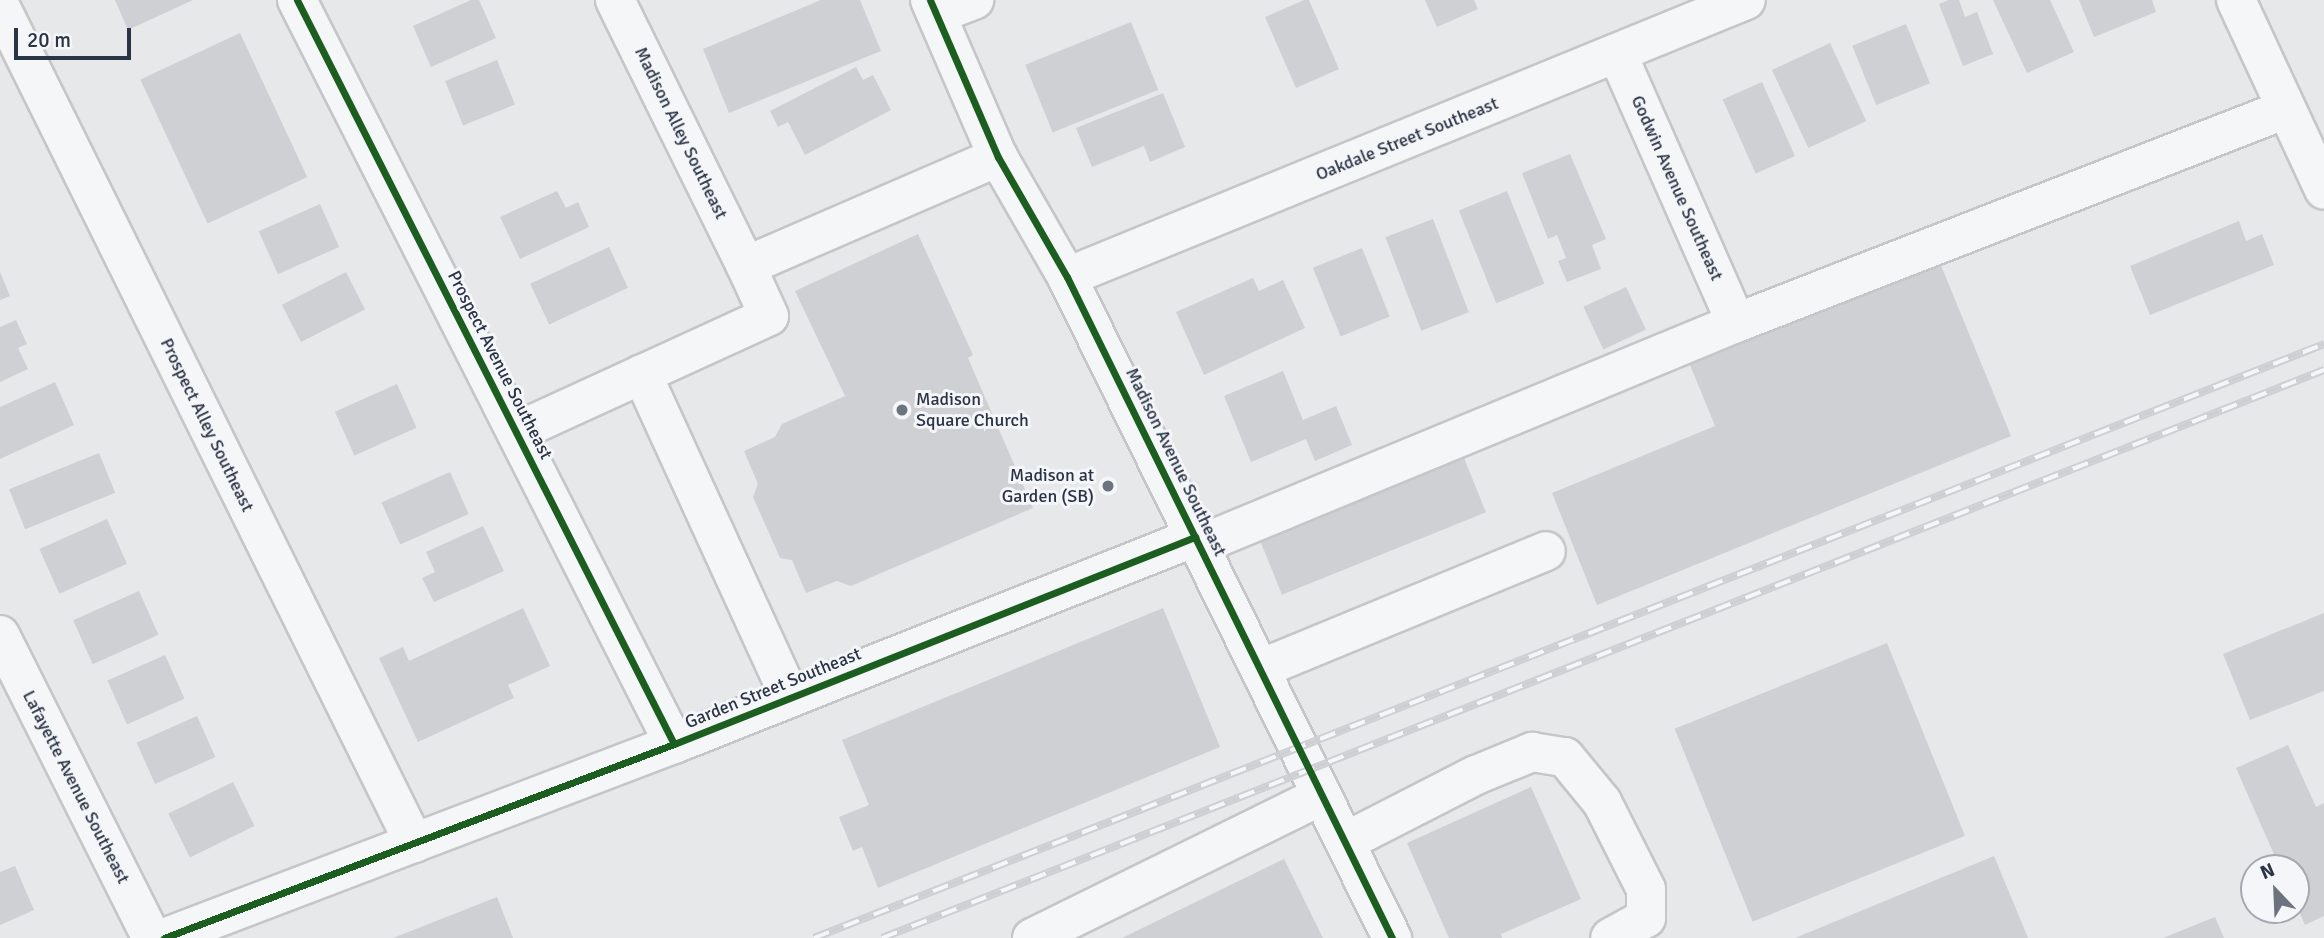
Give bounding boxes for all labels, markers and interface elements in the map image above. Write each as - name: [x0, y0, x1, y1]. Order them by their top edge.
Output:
- scale bar: [18, 14, 135, 58]
- text: 20 m: [27, 27, 71, 53]
- street label: Madison Alley Southeast: [630, 43, 732, 223]
- street label: Godwin Avenue Southeast: [1626, 92, 1728, 284]
- street label: Oakdale Street Southeast: [1313, 93, 1501, 185]
- street label: Prospect Avenue Southeast: [443, 267, 557, 463]
- street label: Prospect Alley Southeast: [156, 335, 258, 515]
- street label: Madison Avenue Southeast: [1121, 364, 1231, 560]
- place label: Madison Square Church: [916, 389, 1029, 432]
- marker: Madison Square Church: [894, 402, 910, 418]
- place label: Madison at Garden (SB): [1002, 465, 1094, 508]
- marker: Madison at Garden (SB): [1100, 478, 1116, 494]
- street label: Garden Street Southeast: [682, 643, 864, 733]
- street label: Lafayette Avenue Southeast: [18, 687, 134, 887]
- north arrow: [2240, 854, 2310, 924]
- text: N: [2257, 858, 2278, 885]

